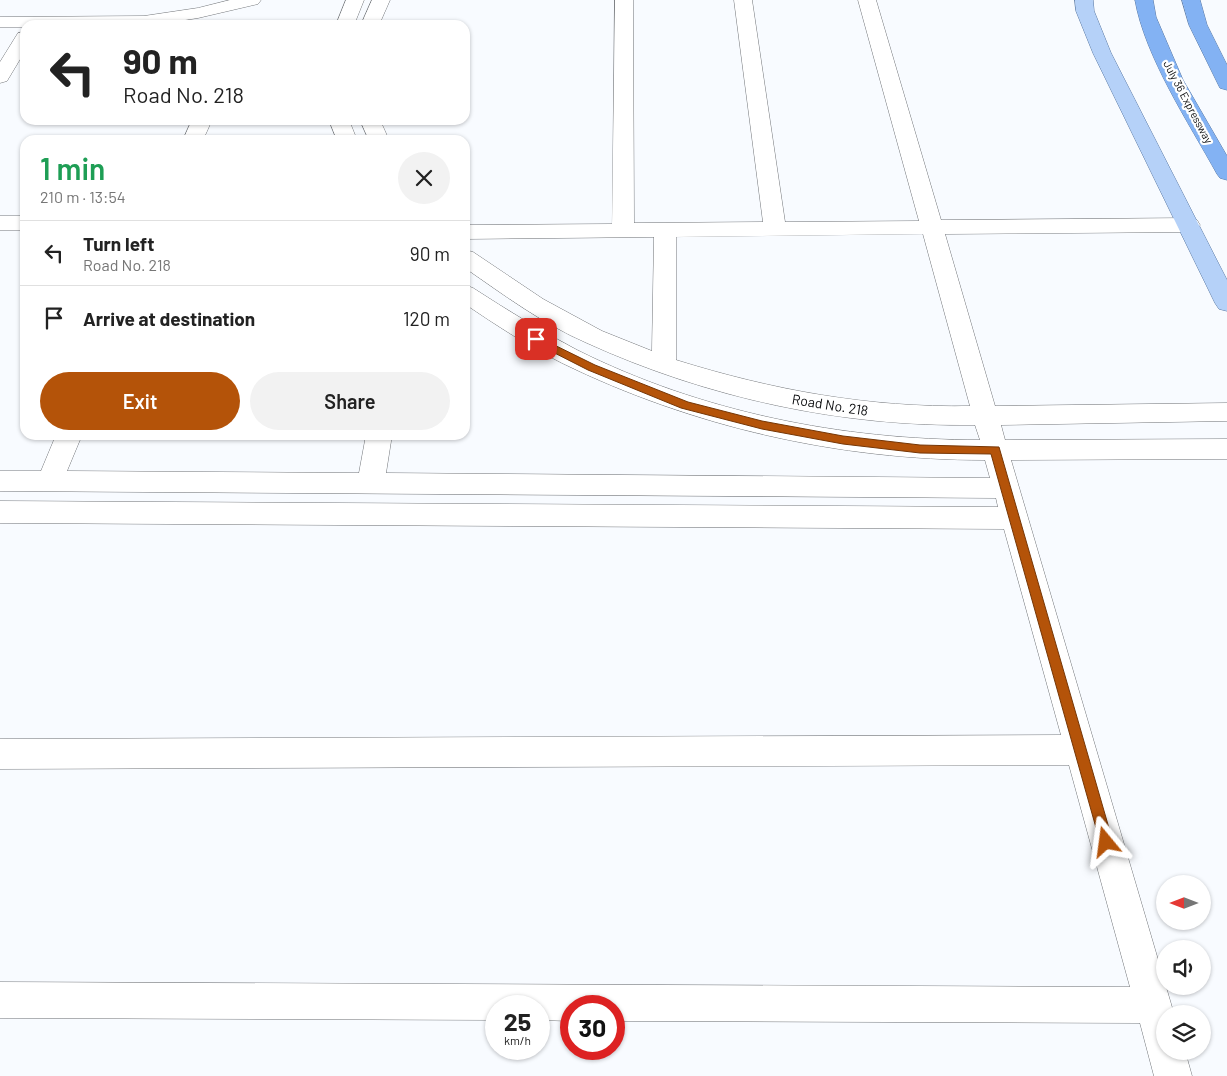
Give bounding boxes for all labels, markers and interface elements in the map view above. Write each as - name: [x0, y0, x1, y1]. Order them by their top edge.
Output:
- text: 90 m: [123, 39, 198, 81]
- icon: left: [40, 40, 105, 105]
- street label: July 36 Expressway: [1161, 58, 1216, 145]
- text: Road No. 218: [123, 81, 244, 107]
- text: 1 min: [40, 150, 105, 186]
- button: close: [398, 152, 450, 204]
- text: 210 m · 13:54: [40, 187, 126, 206]
- text: Turn left: [83, 232, 154, 255]
- icon: left: [40, 239, 68, 267]
- text: 90 m: [410, 242, 450, 265]
- text: Road No. 218: [83, 255, 171, 274]
- icon: arrive: [40, 304, 68, 332]
- text: Arrive at destination: [83, 307, 255, 330]
- text: 120 m: [403, 307, 450, 330]
- pin: [515, 318, 557, 360]
- icon: arrive: [522, 325, 550, 353]
- button: Exit: [40, 372, 240, 430]
- button: Share: [250, 372, 450, 430]
- street label: Road No. 218: [791, 390, 869, 419]
- position arrow: [1079, 815, 1131, 867]
- north arrow: [1156, 875, 1211, 930]
- map controls: [1156, 875, 1211, 1060]
- button: sound: [1156, 940, 1211, 995]
- speed limit sign: 30: [560, 995, 625, 1060]
- button: layers: [1156, 1005, 1211, 1060]
- text: 25: [504, 1006, 531, 1036]
- text: km/h: [504, 1033, 531, 1047]

